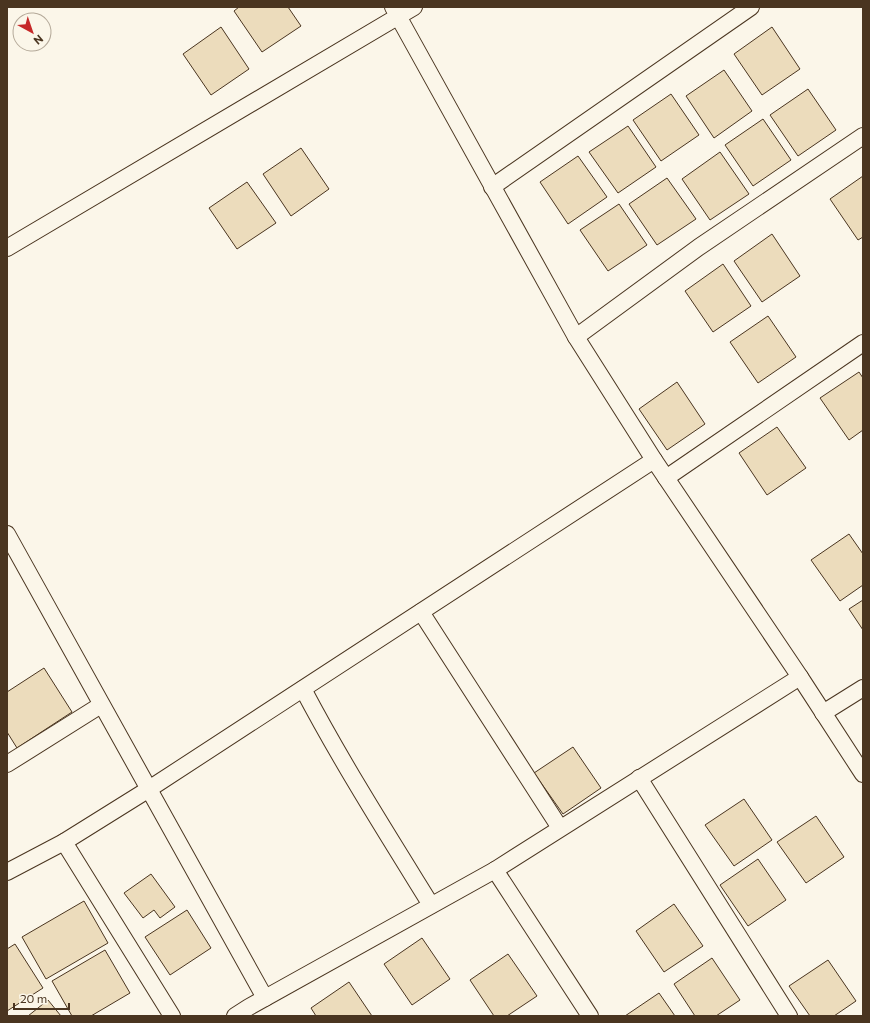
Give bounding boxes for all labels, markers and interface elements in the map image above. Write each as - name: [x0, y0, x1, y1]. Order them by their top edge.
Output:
- north arrow: [12, 12, 52, 52]
- text: N: [31, 32, 46, 48]
- scale bar: [14, 985, 69, 1011]
- text: 20 m: [20, 991, 47, 1005]

